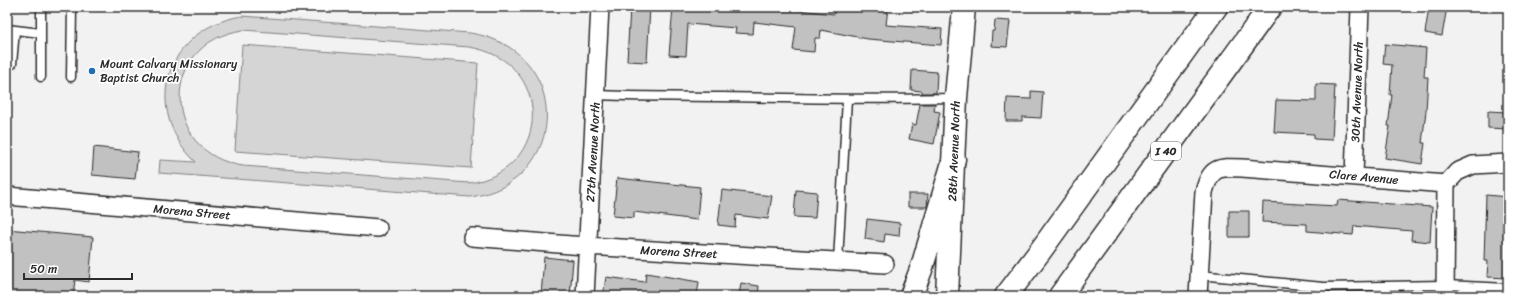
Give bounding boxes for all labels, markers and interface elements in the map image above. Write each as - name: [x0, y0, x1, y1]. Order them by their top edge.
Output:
- street label: 30th Avenue North: [1344, 41, 1370, 143]
- place label: Mount Calvary Missionary Baptist Church: [100, 53, 238, 89]
- marker: Mount Calvary Missionary Baptist Church: [87, 66, 97, 76]
- street label: 28th Avenue North: [941, 100, 967, 202]
- street label: 27th Avenue North: [579, 101, 607, 203]
- road number: I 40: [1151, 142, 1181, 160]
- street label: Clare Avenue: [1328, 163, 1400, 191]
- street label: Morena Street: [152, 198, 232, 226]
- street label: Morena Street: [640, 239, 718, 265]
- scale bar: [24, 255, 132, 281]
- text: 50 m: [30, 258, 57, 280]

